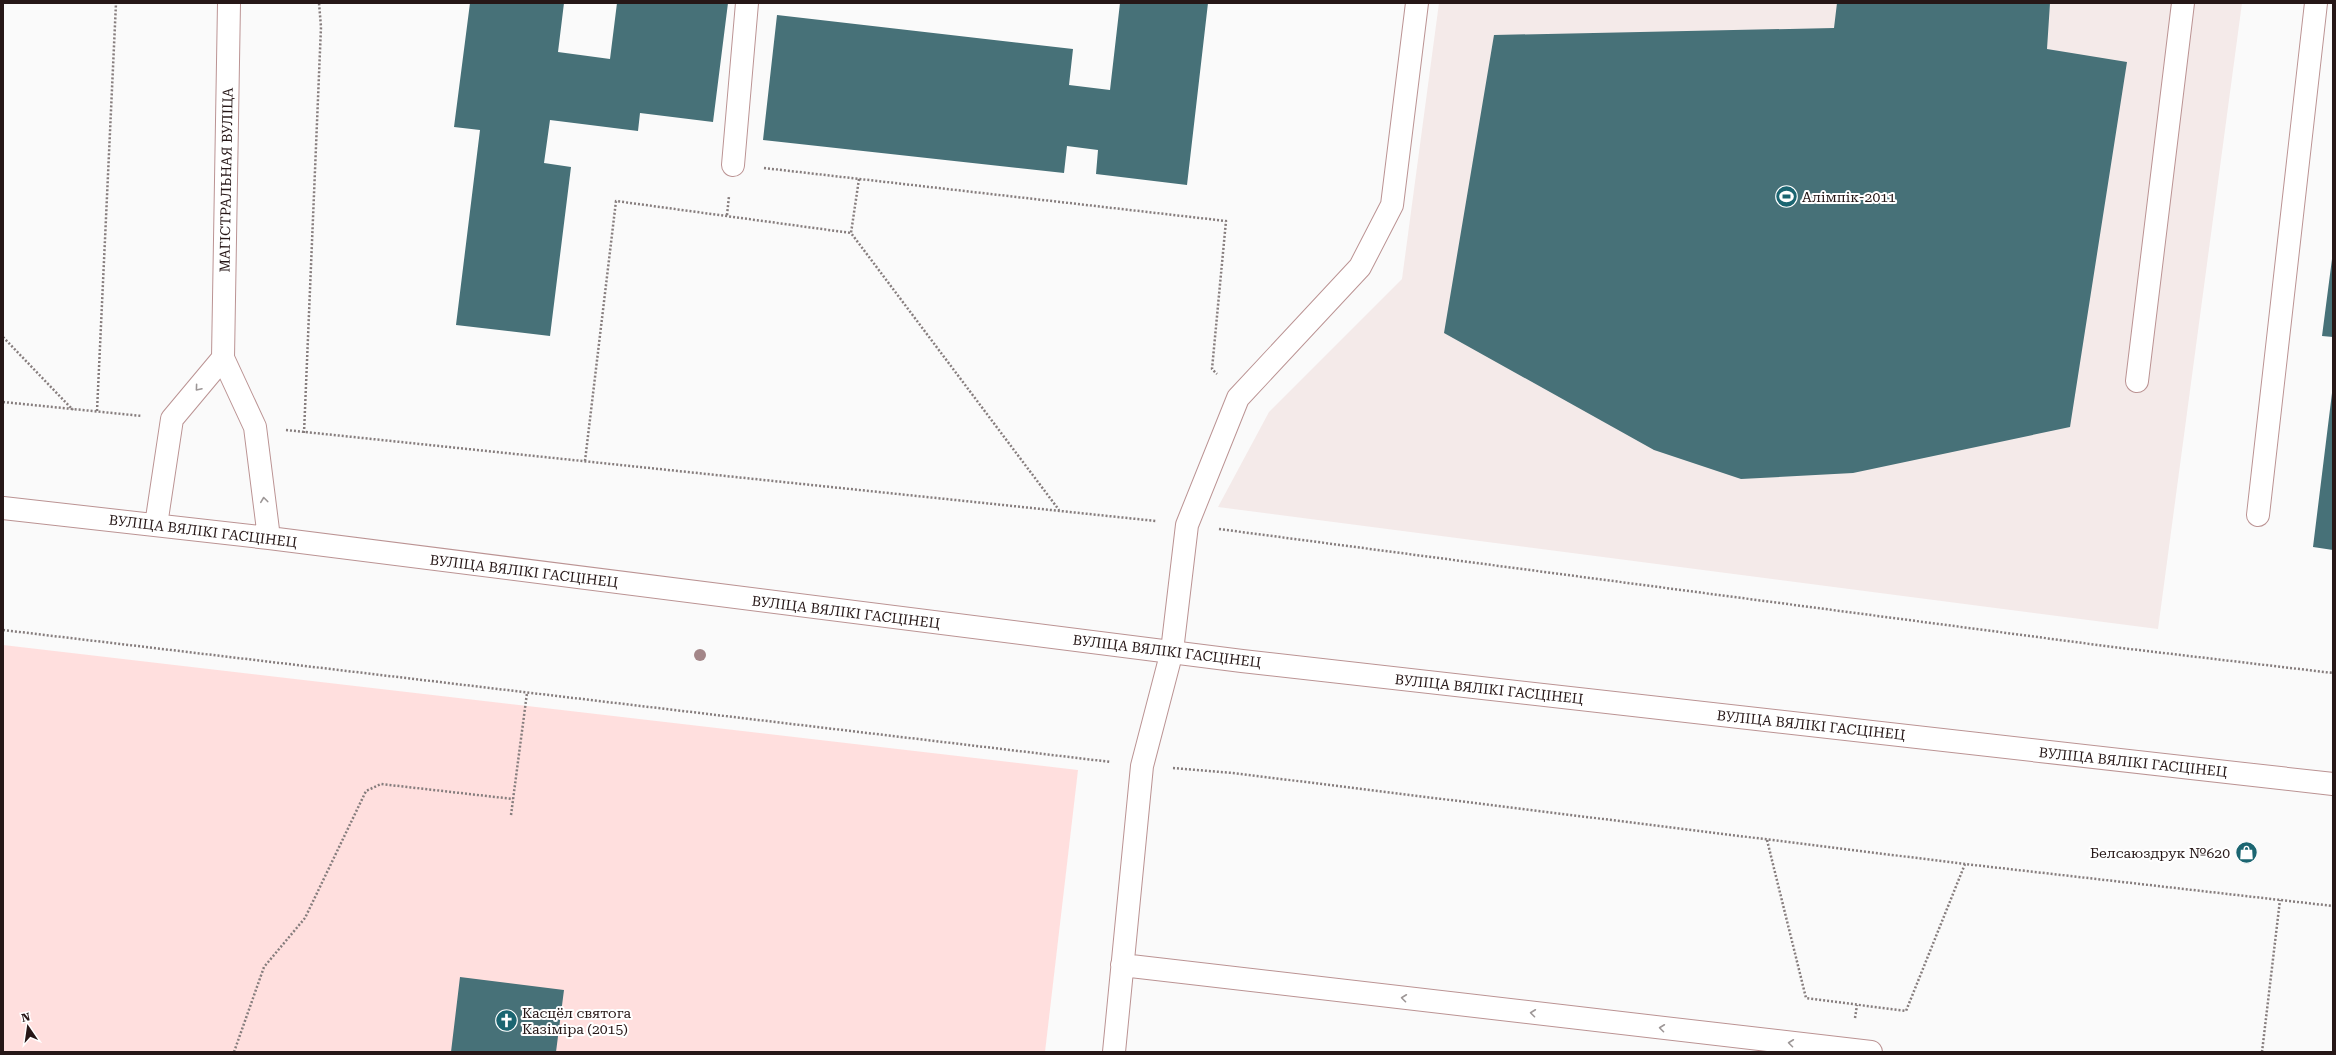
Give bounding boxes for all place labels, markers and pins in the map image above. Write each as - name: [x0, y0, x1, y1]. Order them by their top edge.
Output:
- sports icon: Алімпік-2011: [1774, 184, 1800, 210]
- place label: Алімпік-2011: [1802, 189, 1896, 205]
- shop icon: Белсаюздрук №620: [2233, 840, 2259, 866]
- place label: Белсаюздрук №620: [2090, 845, 2230, 861]
- place label: Касцёл святога Казіміра (2015): [522, 1005, 632, 1037]
- church icon: Касцёл святога Казіміра (2015): [494, 1008, 520, 1034]

